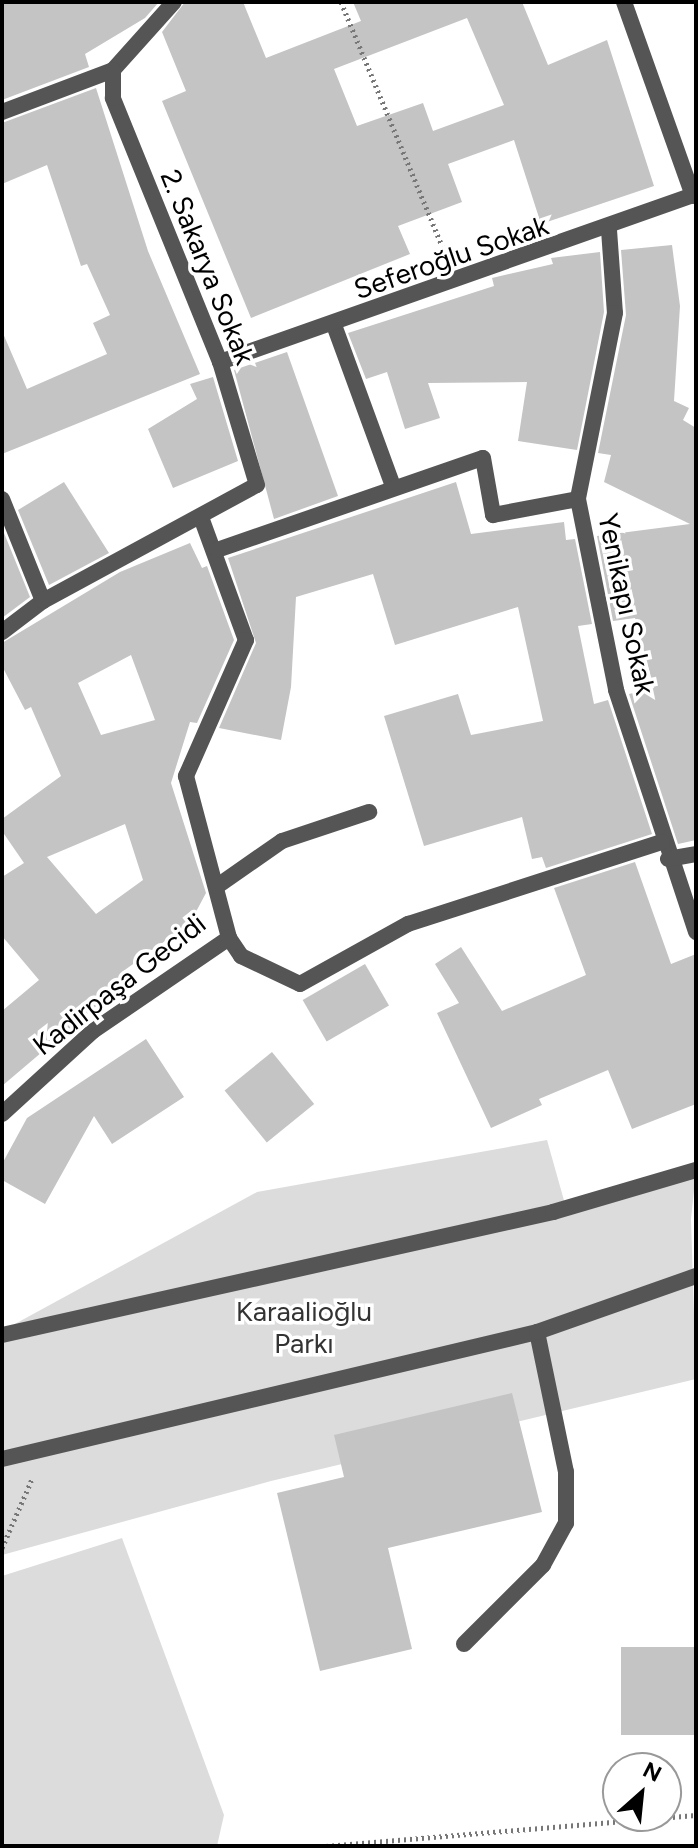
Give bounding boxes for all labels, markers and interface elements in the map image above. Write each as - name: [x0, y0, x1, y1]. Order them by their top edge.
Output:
- street label: 2. Sakarya Sokak: [154, 165, 262, 369]
- street label: Seferoğlu Sokak: [349, 208, 553, 306]
- street label: Yenikapı Sokak: [591, 510, 663, 698]
- street label: Kadirpaşa Gecidi: [26, 906, 212, 1062]
- park label: Karaalioğlu Parkı: [236, 1294, 372, 1360]
- north arrow: [602, 1752, 682, 1832]
- text: N: [638, 1756, 666, 1788]

